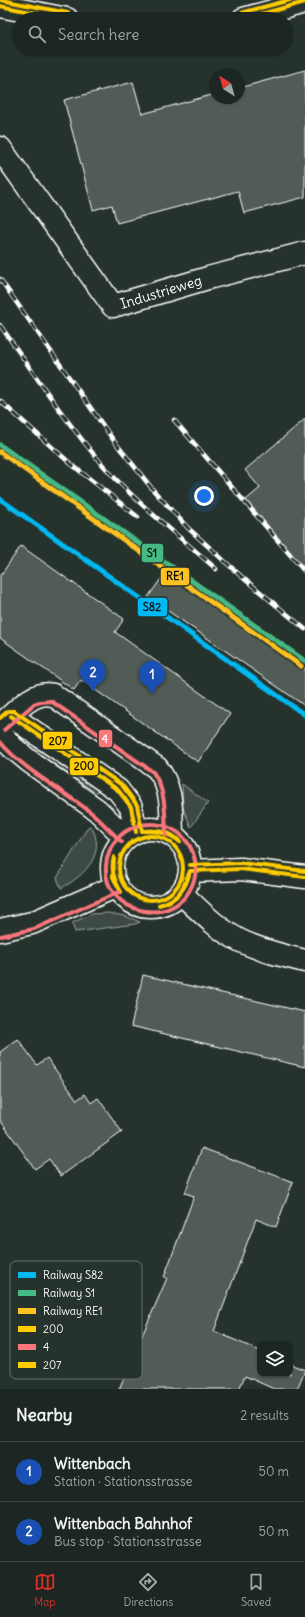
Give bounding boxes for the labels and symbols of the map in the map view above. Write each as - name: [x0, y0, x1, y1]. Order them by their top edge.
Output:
- north arrow: [209, 68, 245, 104]
- street label: Industrieweg: [118, 271, 204, 313]
- your location: [194, 486, 214, 506]
- line badge: S1: [141, 543, 164, 563]
- text: S1: [147, 546, 157, 560]
- line badge: RE1: [160, 567, 190, 586]
- text: RE1: [166, 569, 184, 583]
- line badge: S82: [137, 597, 168, 617]
- text: S82: [143, 600, 161, 614]
- pin: 2: [80, 659, 106, 692]
- pin: 1: [139, 661, 165, 694]
- line badge: 4: [98, 729, 113, 748]
- line badge: 207: [42, 731, 73, 750]
- text: 4: [102, 732, 109, 746]
- text: 207: [49, 734, 68, 748]
- line badge: 200: [69, 757, 99, 776]
- text: 200: [74, 759, 94, 773]
- legend: [10, 1261, 142, 1379]
- text: Railway S82: [43, 1268, 103, 1282]
- text: Railway S1: [43, 1286, 95, 1300]
- text: Railway RE1: [43, 1304, 103, 1318]
- text: 200: [43, 1322, 64, 1336]
- text: 4: [43, 1340, 49, 1354]
- text: 207: [43, 1358, 62, 1372]

